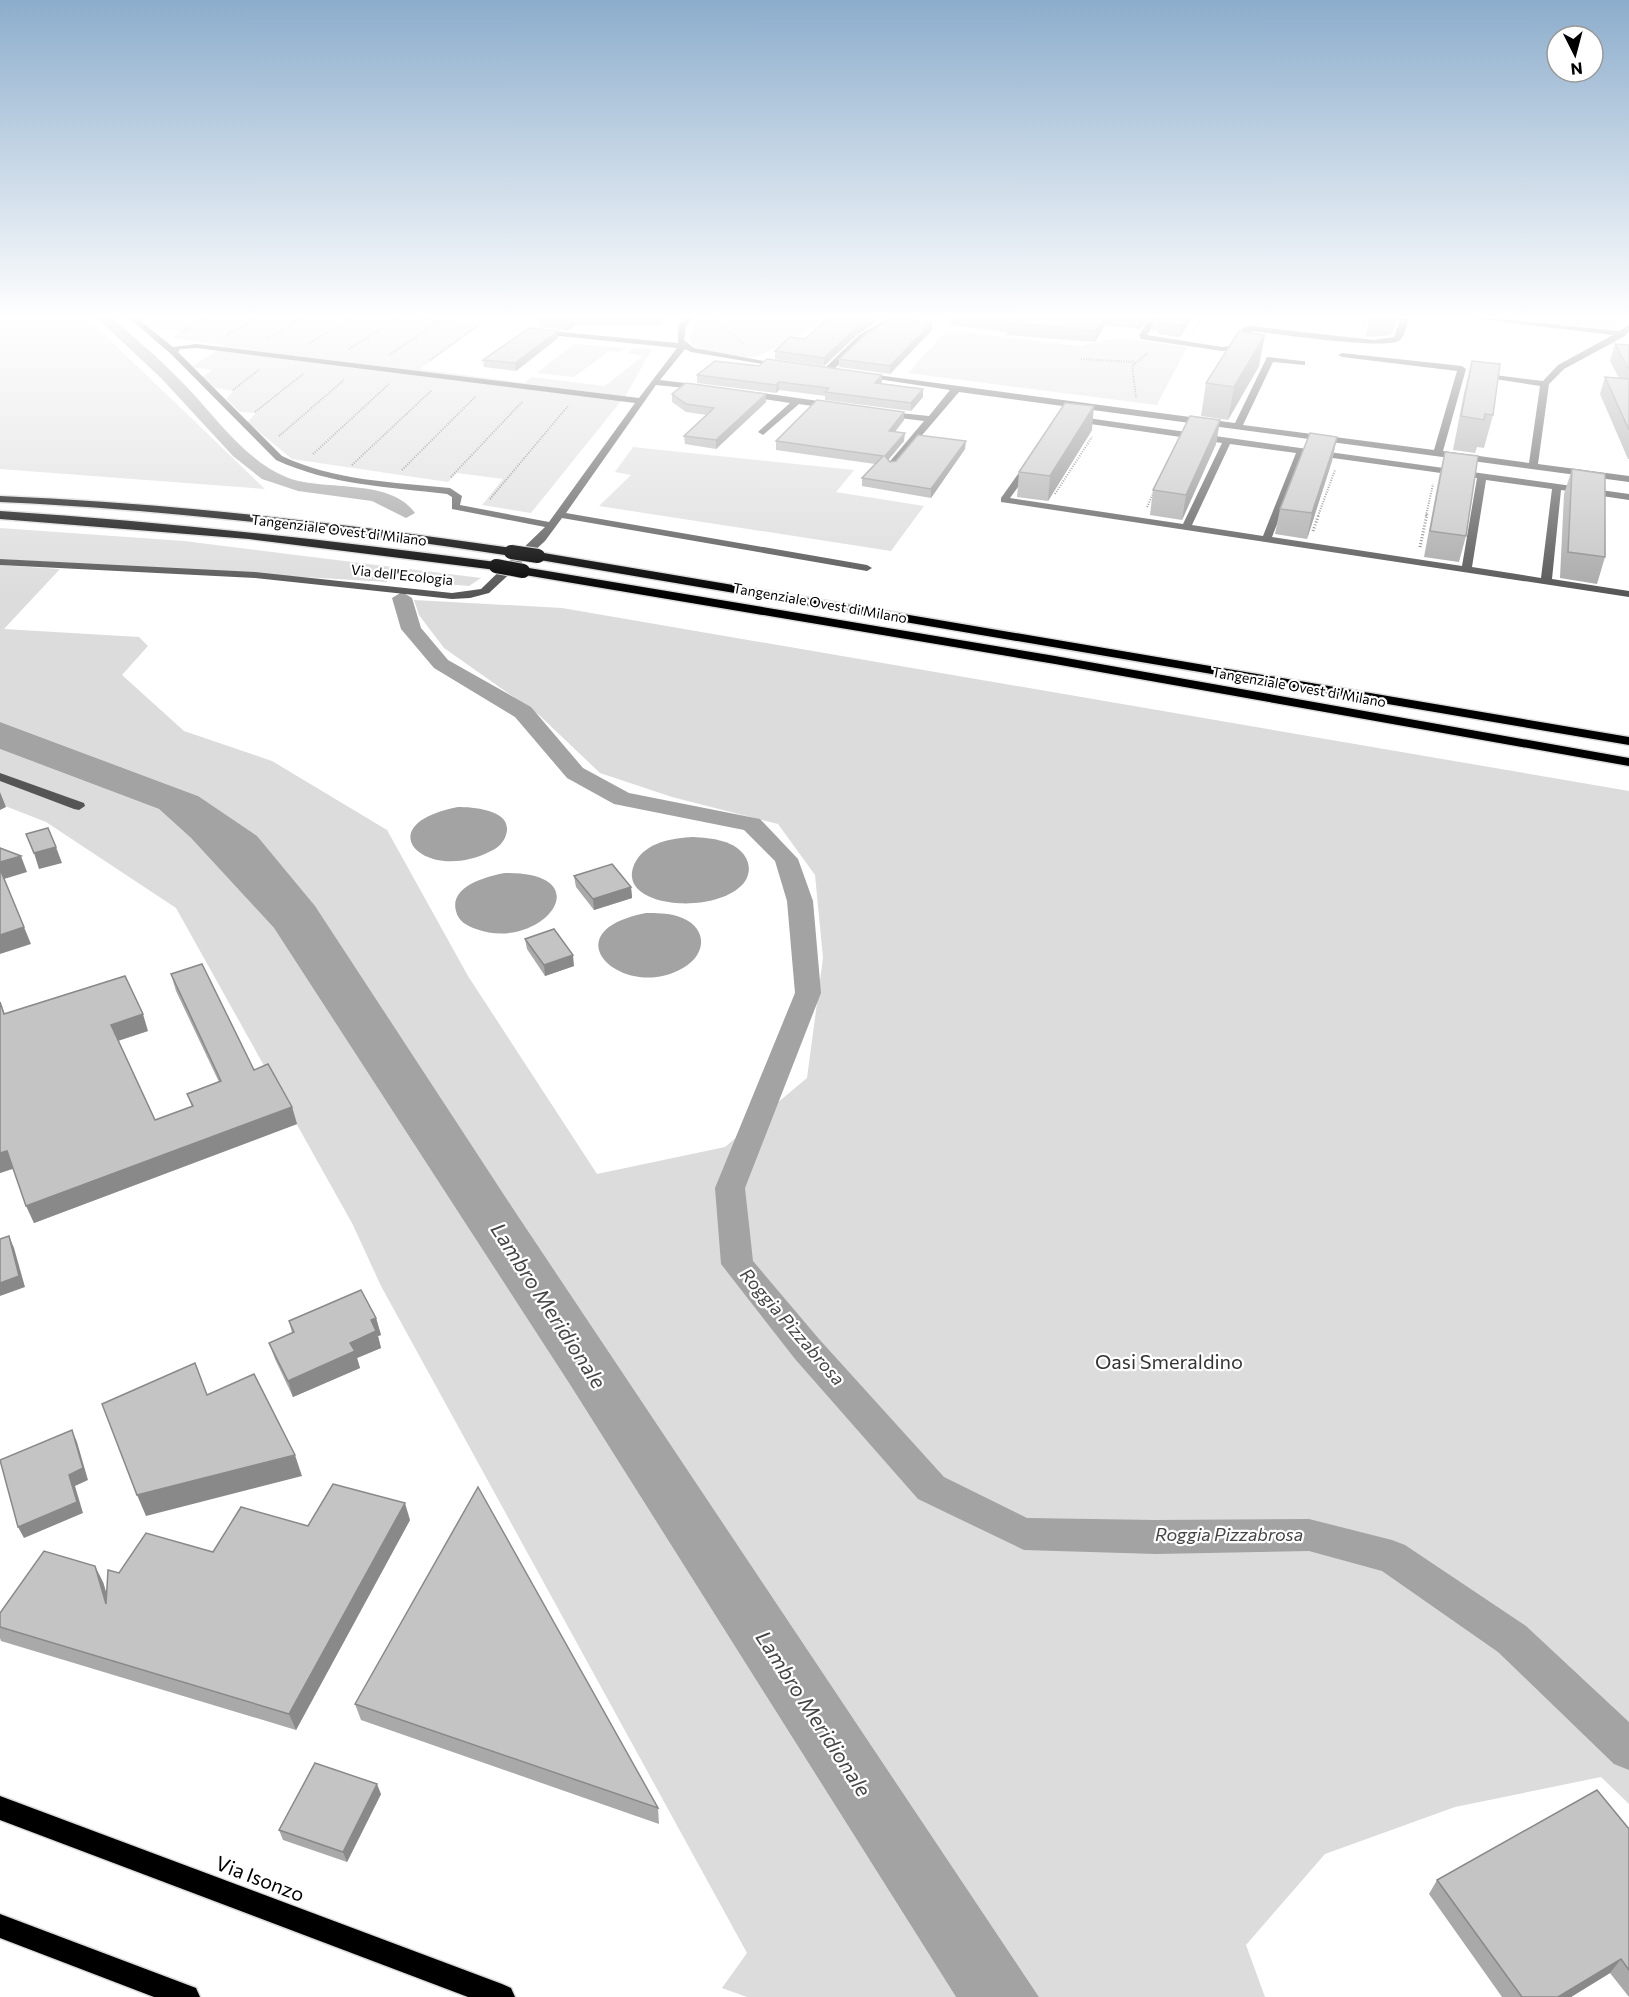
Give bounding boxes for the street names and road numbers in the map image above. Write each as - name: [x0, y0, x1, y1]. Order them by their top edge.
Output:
- street label: Tangenziale Ovest di Milano: [250, 510, 428, 549]
- street label: Via dell'Ecologia: [350, 561, 454, 588]
- street label: Tangenziale Ovest di Milano: [732, 579, 909, 626]
- street label: Tangenziale Ovest di Milano: [1211, 663, 1388, 710]
- street label: Via Isonzo: [213, 1850, 308, 1906]

